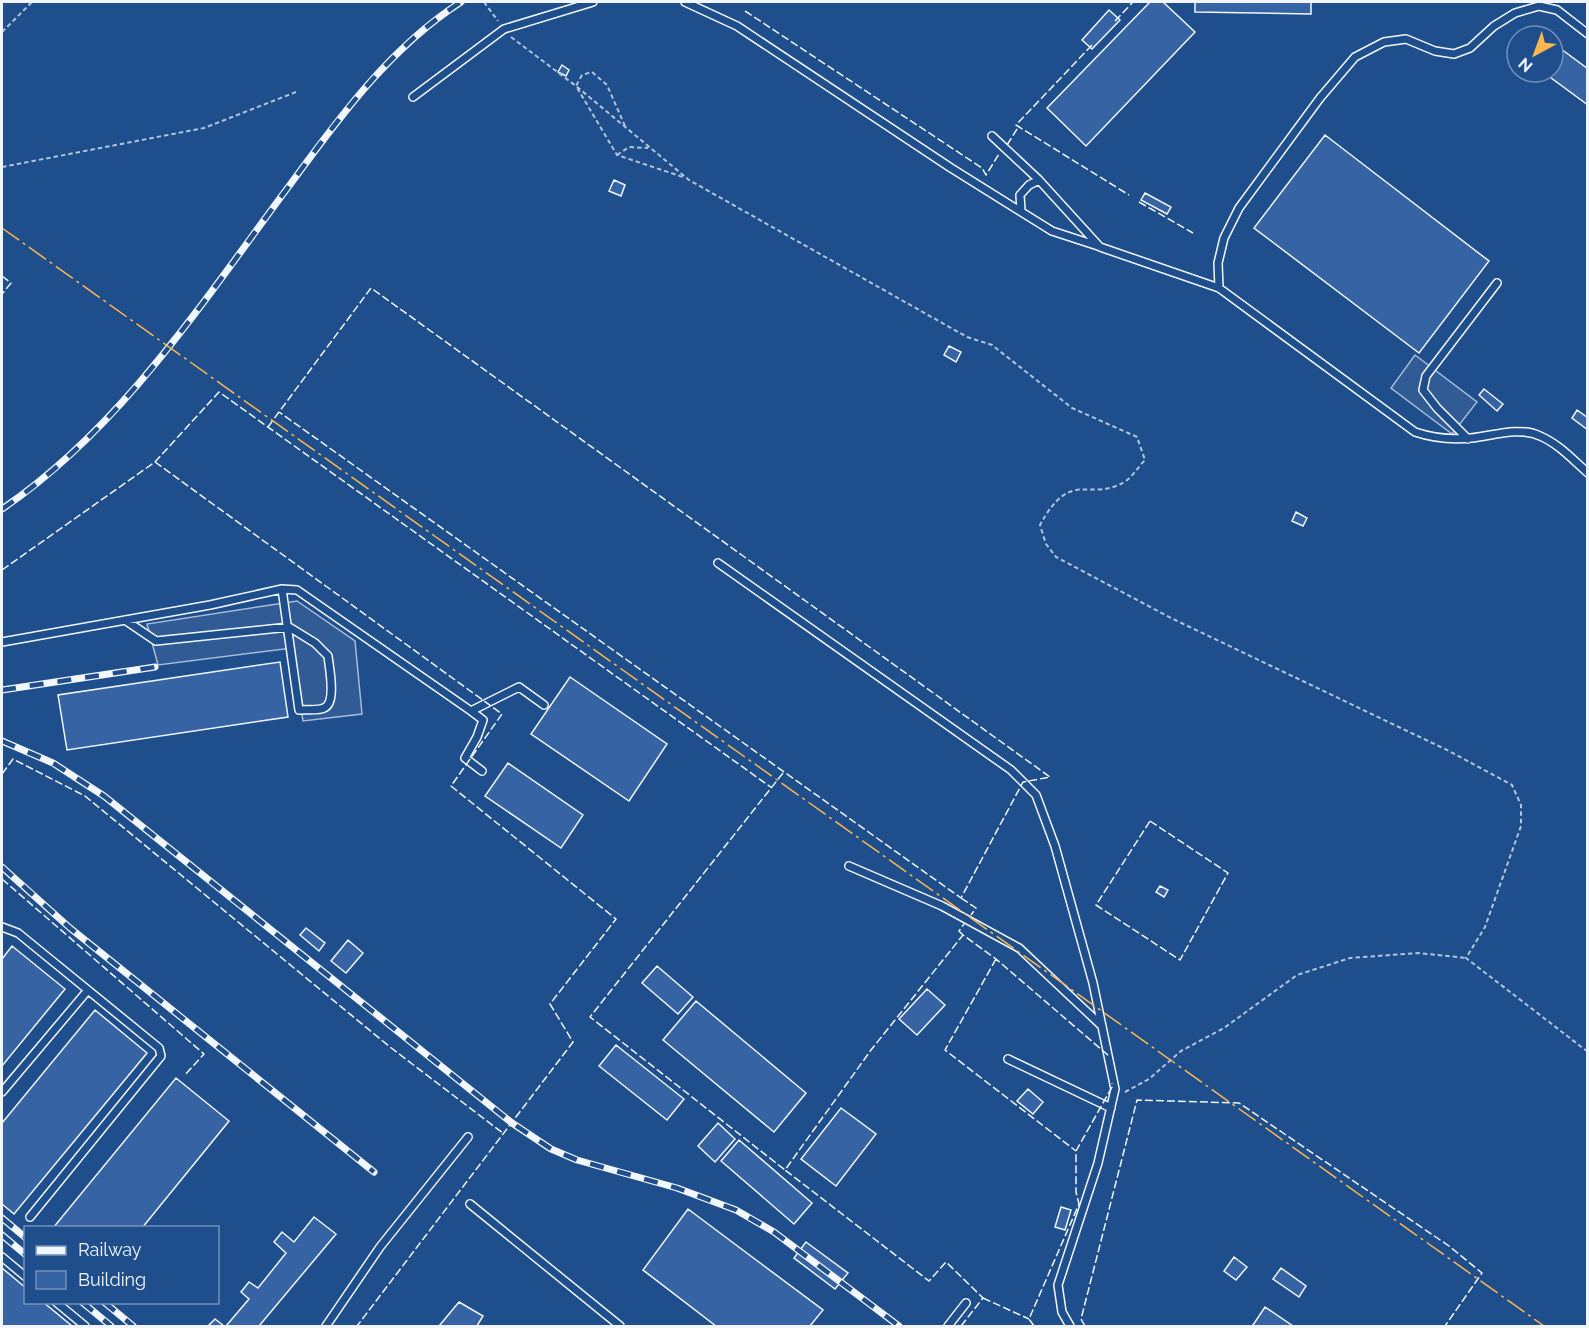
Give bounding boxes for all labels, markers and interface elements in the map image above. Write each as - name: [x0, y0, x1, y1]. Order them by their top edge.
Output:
- north arrow: [1505, 24, 1565, 84]
- text: N: [1515, 54, 1536, 76]
- legend: [24, 1226, 219, 1304]
- text: Railway: [78, 1239, 142, 1260]
- text: Building: [78, 1269, 146, 1290]

